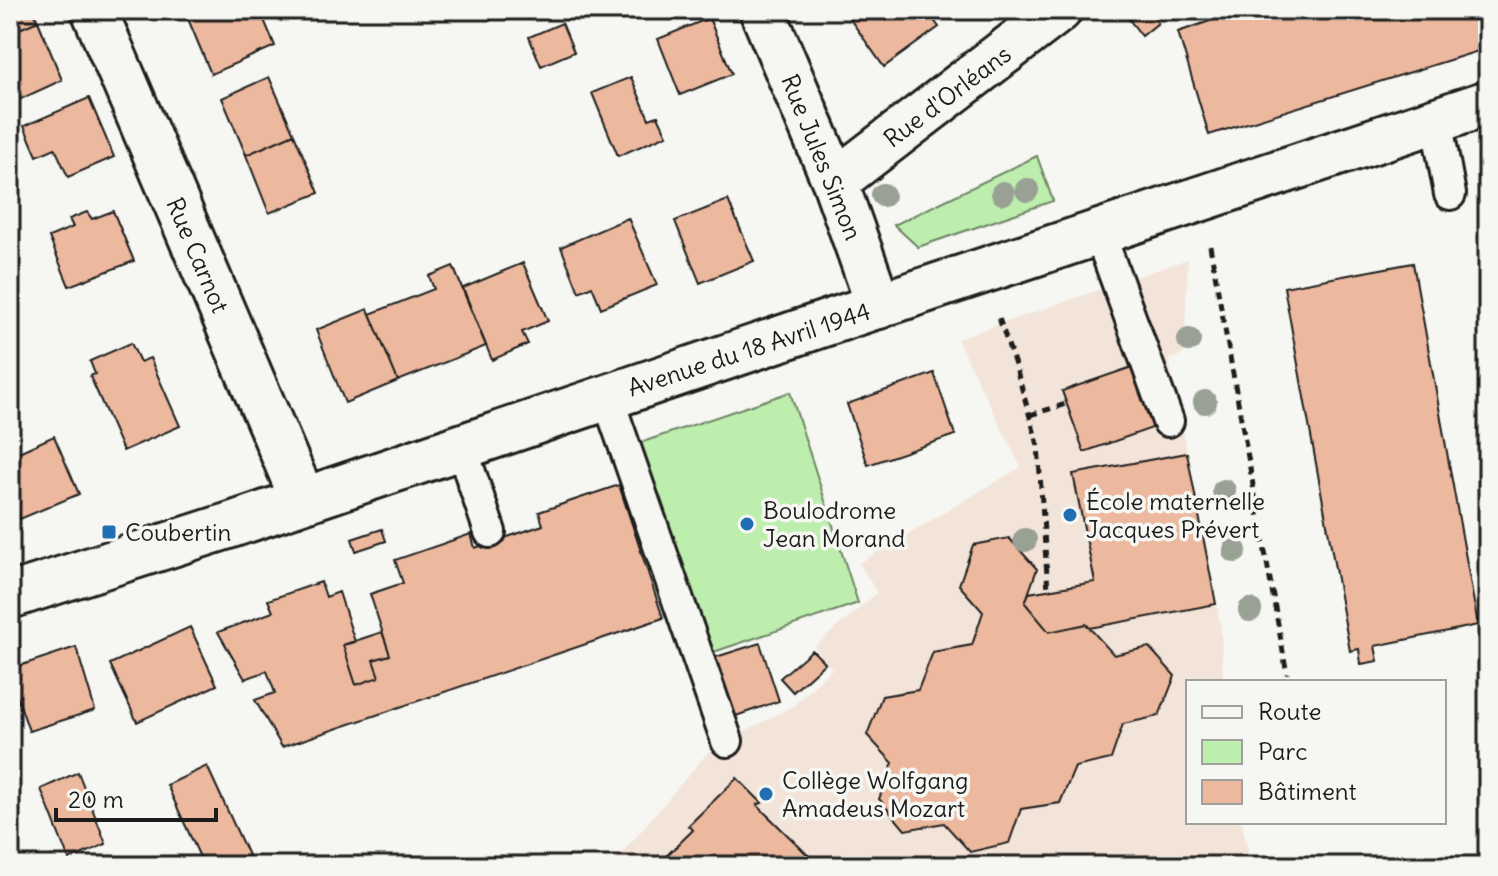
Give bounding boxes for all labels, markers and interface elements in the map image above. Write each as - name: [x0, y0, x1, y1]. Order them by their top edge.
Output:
- street label: Rue d'Orléans: [877, 38, 1017, 154]
- street label: Rue Jules Simon: [775, 70, 869, 244]
- street label: Rue Carnot: [160, 193, 236, 317]
- street label: Avenue du 18 Avril 1944: [624, 296, 874, 402]
- place label: École maternelle Jacques Prévert: [1086, 486, 1265, 544]
- place label: Boulodrome Jean Morand: [763, 495, 905, 553]
- marker: École maternelle Jacques Prévert: [1061, 506, 1079, 524]
- marker: Boulodrome Jean Morand: [738, 515, 756, 533]
- place label: Coubertin: [125, 517, 231, 547]
- marker: Coubertin: [100, 523, 118, 541]
- legend: [1186, 680, 1446, 824]
- text: Route: [1258, 696, 1321, 726]
- text: Parc: [1258, 736, 1307, 766]
- place label: Collège Wolfgang Amadeus Mozart: [782, 765, 969, 823]
- scale bar: [56, 772, 216, 822]
- text: Bâtiment: [1258, 776, 1357, 806]
- text: 20 m: [68, 784, 124, 814]
- marker: Collège Wolfgang Amadeus Mozart: [757, 785, 775, 803]

